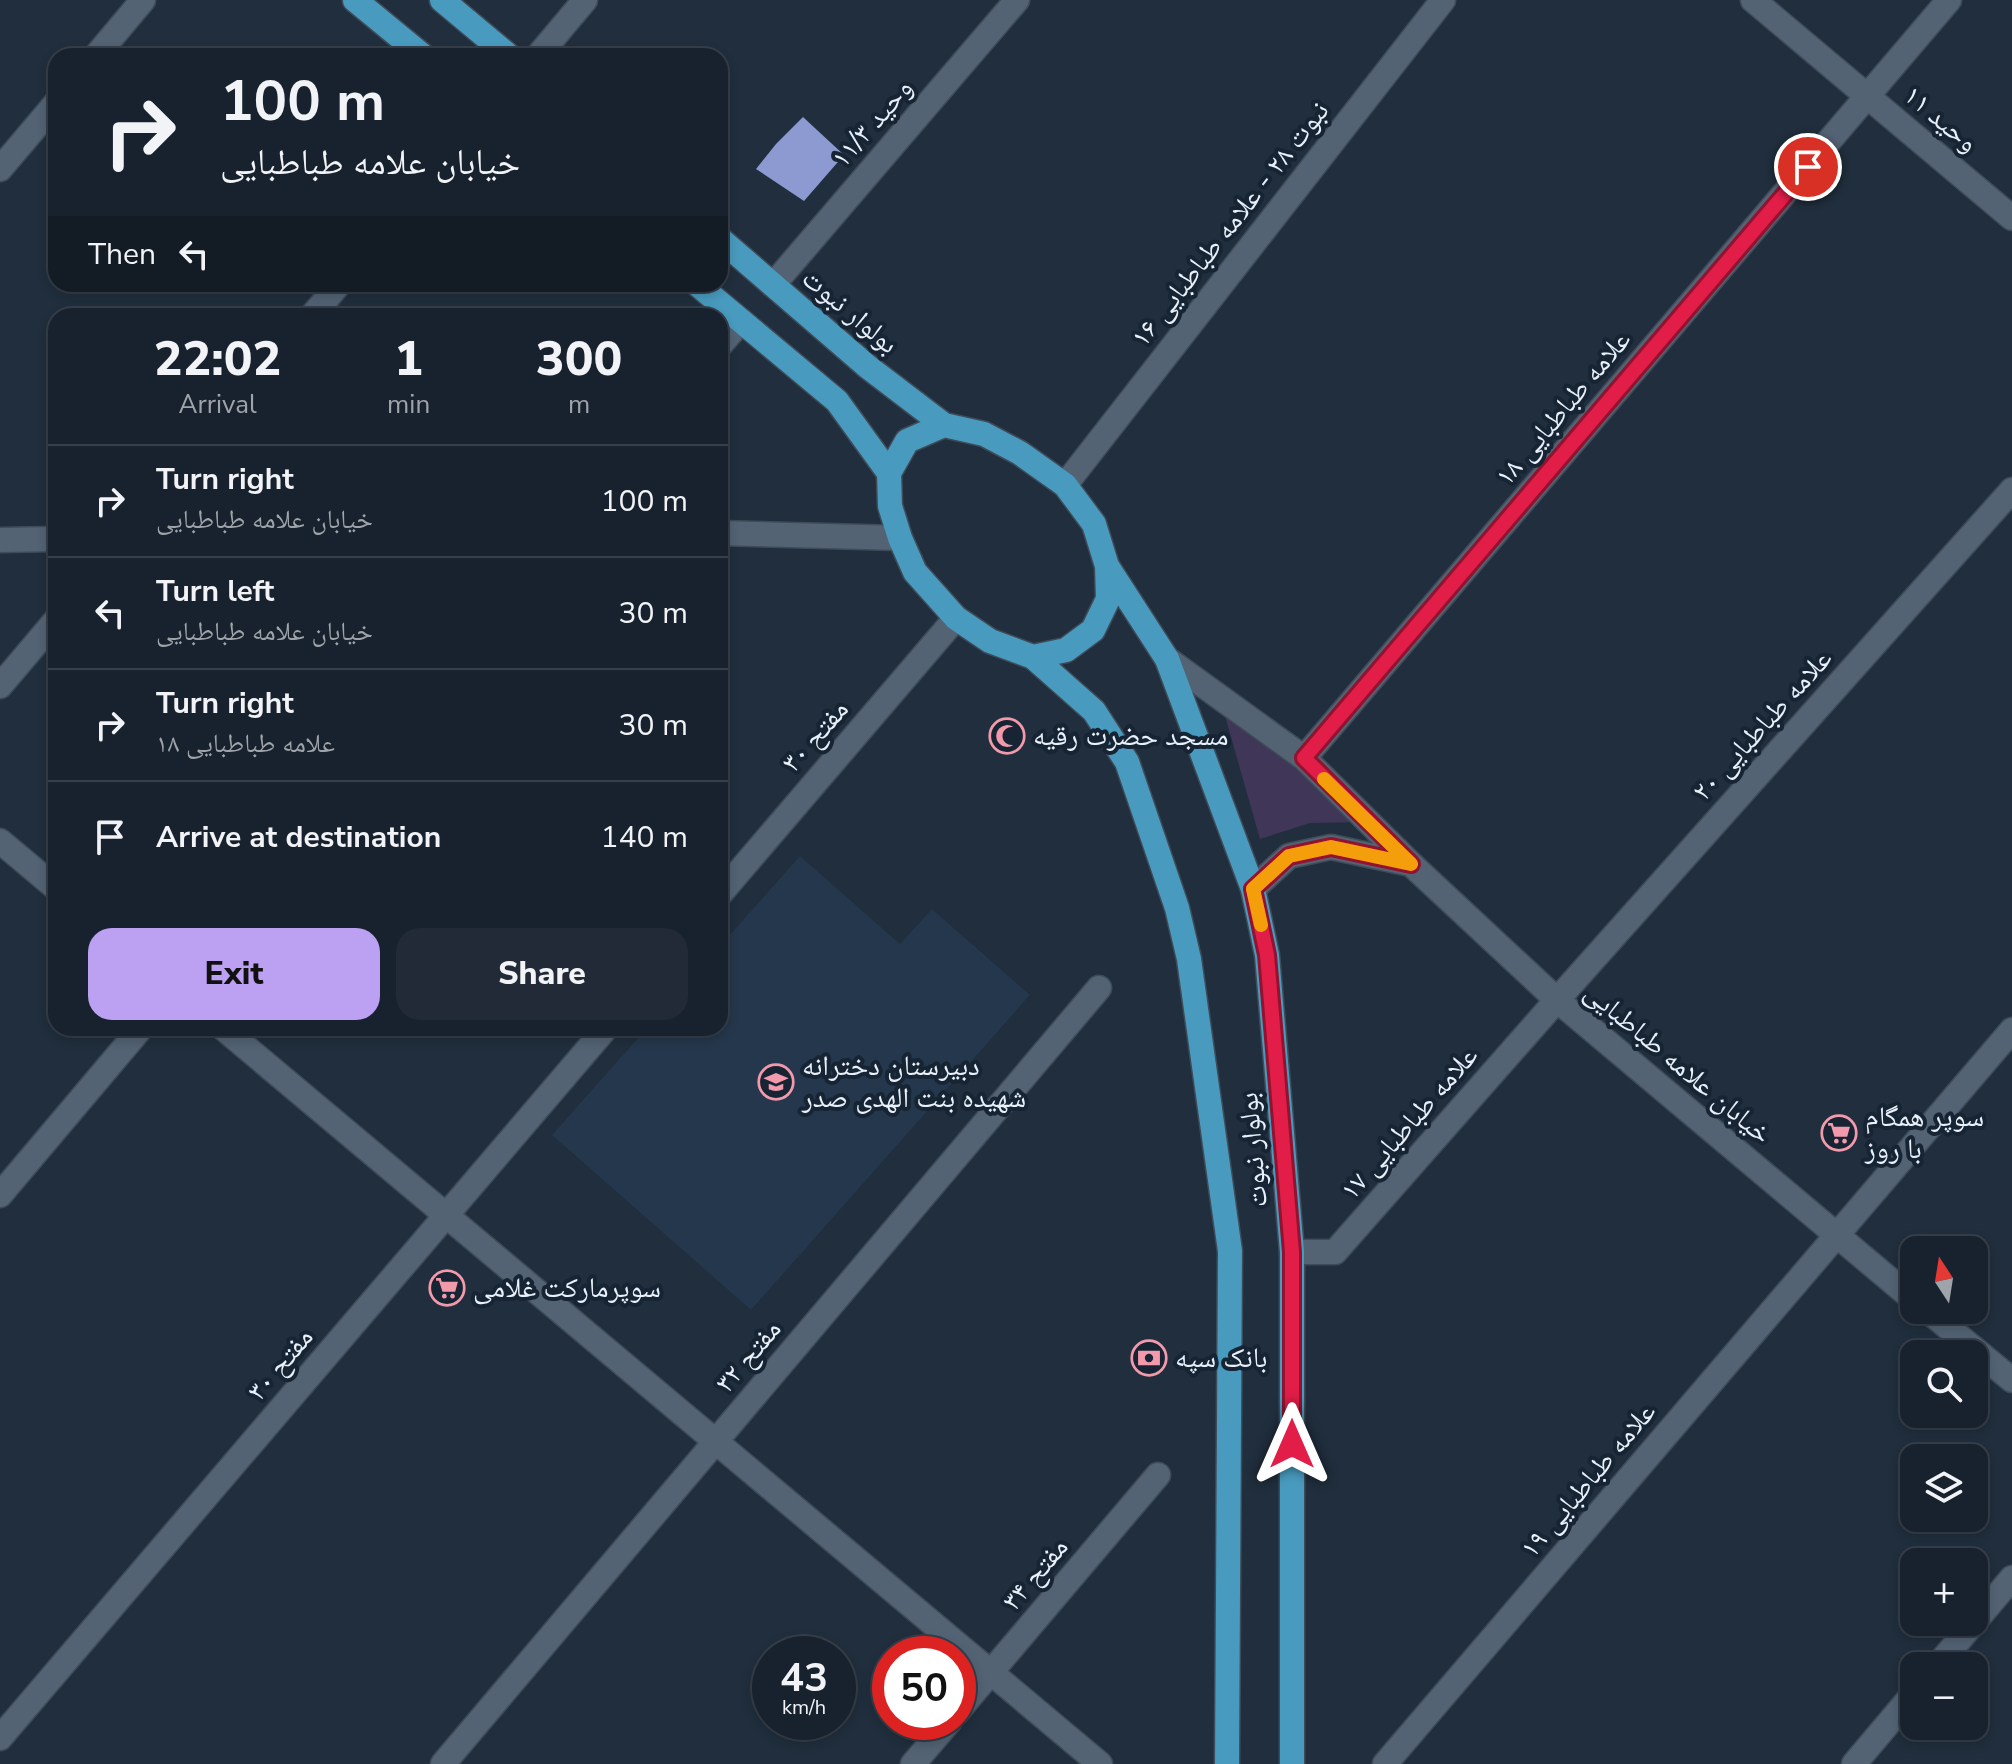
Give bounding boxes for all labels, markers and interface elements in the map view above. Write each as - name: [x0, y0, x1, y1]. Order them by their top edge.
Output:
- text: 100 m: [220, 63, 385, 140]
- street label: وحید ۱۱/۳: [823, 70, 921, 176]
- street label: وحید ۱۱: [1896, 77, 1986, 161]
- icon: right: [88, 80, 192, 184]
- street label: نبوت ۲۸ - علامه طباطبایی ۱۶: [1122, 93, 1338, 355]
- pin: [1774, 133, 1842, 201]
- text: خیابان علامه طباطبایی: [220, 138, 520, 187]
- icon: arrive: [1786, 145, 1830, 189]
- icon: left: [172, 232, 216, 276]
- text: Then: [88, 234, 156, 275]
- street label: بولوار نبوت: [794, 259, 906, 363]
- street label: علامه طباطبایی ۱۸: [1487, 322, 1639, 494]
- text: 22:02: [154, 326, 281, 392]
- text: 1: [394, 326, 423, 392]
- text: 300: [536, 326, 622, 392]
- text: Arrival: [178, 387, 257, 422]
- text: min: [387, 387, 430, 422]
- text: m: [568, 387, 590, 422]
- text: Turn right: [156, 459, 294, 500]
- icon: right: [88, 479, 132, 523]
- text: 100 m: [601, 481, 688, 522]
- text: خیابان علامه طباطبایی: [156, 502, 373, 537]
- text: Turn left: [156, 571, 274, 612]
- icon: left: [88, 591, 132, 635]
- text: 30 m: [619, 593, 688, 634]
- text: خیابان علامه طباطبایی: [156, 614, 373, 649]
- street label: علامه طباطبایی ۲۰: [1683, 641, 1841, 809]
- text: Turn right: [156, 683, 294, 724]
- street label: مفتح ۳۰: [773, 692, 857, 780]
- icon: right: [88, 703, 132, 747]
- text: 30 m: [619, 705, 688, 746]
- mosque icon: مسجد حضرت رقیه: [988, 717, 1026, 755]
- place label: مسجد حضرت رقیه: [1033, 717, 1228, 755]
- text: علامه طباطبایی ۱۸: [156, 726, 335, 761]
- icon: arrive: [88, 815, 132, 859]
- text: Arrive at destination: [156, 817, 441, 858]
- text: 140 m: [601, 817, 688, 858]
- button: Exit: [88, 928, 380, 1020]
- button: Share: [396, 928, 688, 1020]
- street label: خیابان علامه طباطبایی: [1576, 973, 1780, 1153]
- street label: علامه طباطبایی ۱۷: [1332, 1038, 1486, 1208]
- place label: دبیرستان دخترانه شهیده بنت الهدی صدر: [801, 1047, 1026, 1117]
- school or university icon: دبیرستان دخترانه شهیده بنت الهدی صدر: [757, 1063, 795, 1101]
- street label: بولوار نبوت: [1229, 1091, 1277, 1209]
- place label: سوپر همگام با روز: [1864, 1098, 1984, 1168]
- supermarket icon: سوپر همگام با روز: [1820, 1114, 1858, 1152]
- north arrow: [1900, 1236, 1988, 1324]
- map controls: [1900, 1236, 1988, 1740]
- supermarket icon: سوپرمارکت غلامی: [428, 1269, 466, 1307]
- place label: سوپرمارکت غلامی: [473, 1269, 661, 1307]
- street label: مفتح ۳۲: [706, 1311, 790, 1401]
- street label: مفتح ۳۰: [238, 1319, 322, 1409]
- bank icon: بانک سپه: [1130, 1339, 1168, 1377]
- place label: بانک سپه: [1175, 1339, 1268, 1377]
- button: search: [1900, 1340, 1988, 1428]
- street label: علامه طباطبایی ۱۹: [1512, 1394, 1664, 1566]
- position arrow: [1250, 1402, 1334, 1486]
- button: layers: [1900, 1444, 1988, 1532]
- street label: مفتح ۳۴: [993, 1529, 1077, 1619]
- button: +: [1900, 1548, 1988, 1636]
- speed limit sign: 50: [872, 1636, 976, 1740]
- text: 43: [780, 1651, 828, 1705]
- button: −: [1900, 1652, 1988, 1740]
- text: km/h: [782, 1694, 826, 1721]

